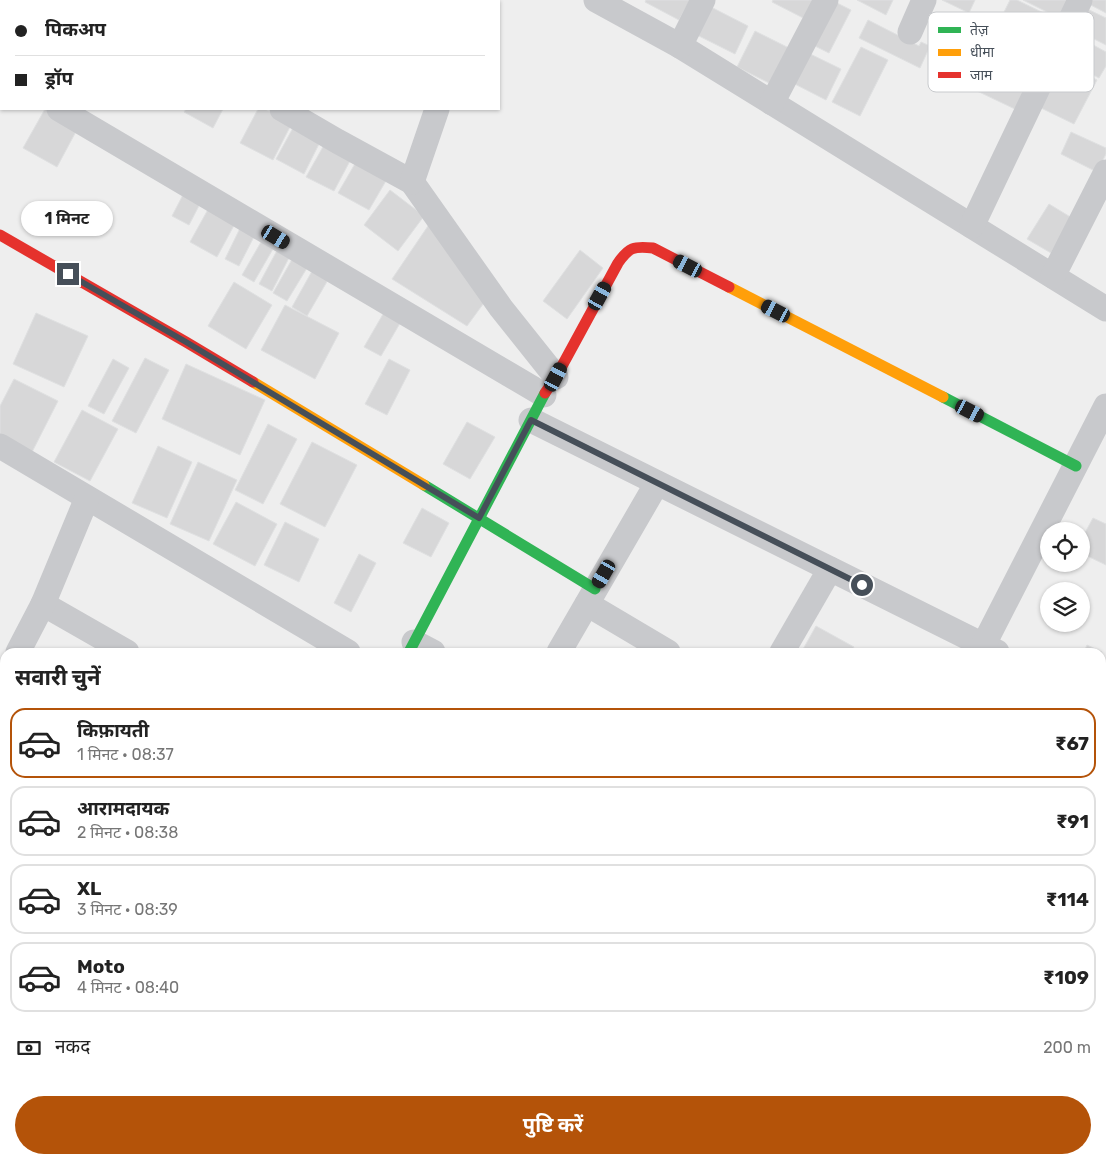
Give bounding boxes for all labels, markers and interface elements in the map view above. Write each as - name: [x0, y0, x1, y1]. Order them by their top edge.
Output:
- legend: [928, 12, 1094, 92]
- text: पिकअप: [45, 18, 106, 41]
- text: तेज़: [970, 21, 989, 39]
- text: धीमा: [970, 44, 995, 61]
- text: ड्रॉप: [45, 67, 73, 90]
- text: जाम: [970, 67, 993, 84]
- callout: 1 मिनट: [22, 202, 114, 236]
- text: 1 मिनट: [45, 209, 89, 228]
- car: [259, 223, 292, 251]
- car: [671, 253, 704, 279]
- route end: [57, 263, 79, 285]
- car: [586, 279, 613, 313]
- car: [759, 298, 792, 324]
- car: [542, 360, 569, 394]
- car: [953, 398, 986, 424]
- map controls: [1040, 522, 1090, 632]
- button: locate: [1040, 522, 1090, 572]
- car: [590, 557, 617, 591]
- route start: [851, 574, 873, 596]
- button: layers: [1040, 582, 1090, 632]
- text: सवारी चुनें: [15, 664, 101, 691]
- text: किफ़ायती: [77, 719, 149, 742]
- icon: car: [17, 721, 62, 766]
- text: ₹67: [1055, 732, 1089, 755]
- text: 1 मिनट · 08:37: [77, 745, 174, 764]
- text: आरामदायक: [77, 797, 169, 820]
- icon: car: [17, 799, 62, 844]
- text: ₹91: [1056, 810, 1089, 833]
- text: 2 मिनट · 08:38: [77, 823, 178, 842]
- icon: car: [17, 877, 62, 922]
- text: XL: [77, 877, 101, 900]
- text: ₹114: [1046, 888, 1089, 911]
- text: 3 मिनट · 08:39: [77, 900, 178, 919]
- icon: car: [17, 955, 62, 1000]
- text: Moto: [77, 955, 125, 978]
- text: ₹109: [1043, 966, 1089, 989]
- text: 4 मिनट · 08:40: [77, 978, 179, 997]
- icon: cash: [15, 1034, 43, 1062]
- text: नकद: [55, 1035, 90, 1058]
- text: 200 m: [1043, 1038, 1091, 1057]
- button: पुष्टि करें: [15, 1096, 1091, 1154]

